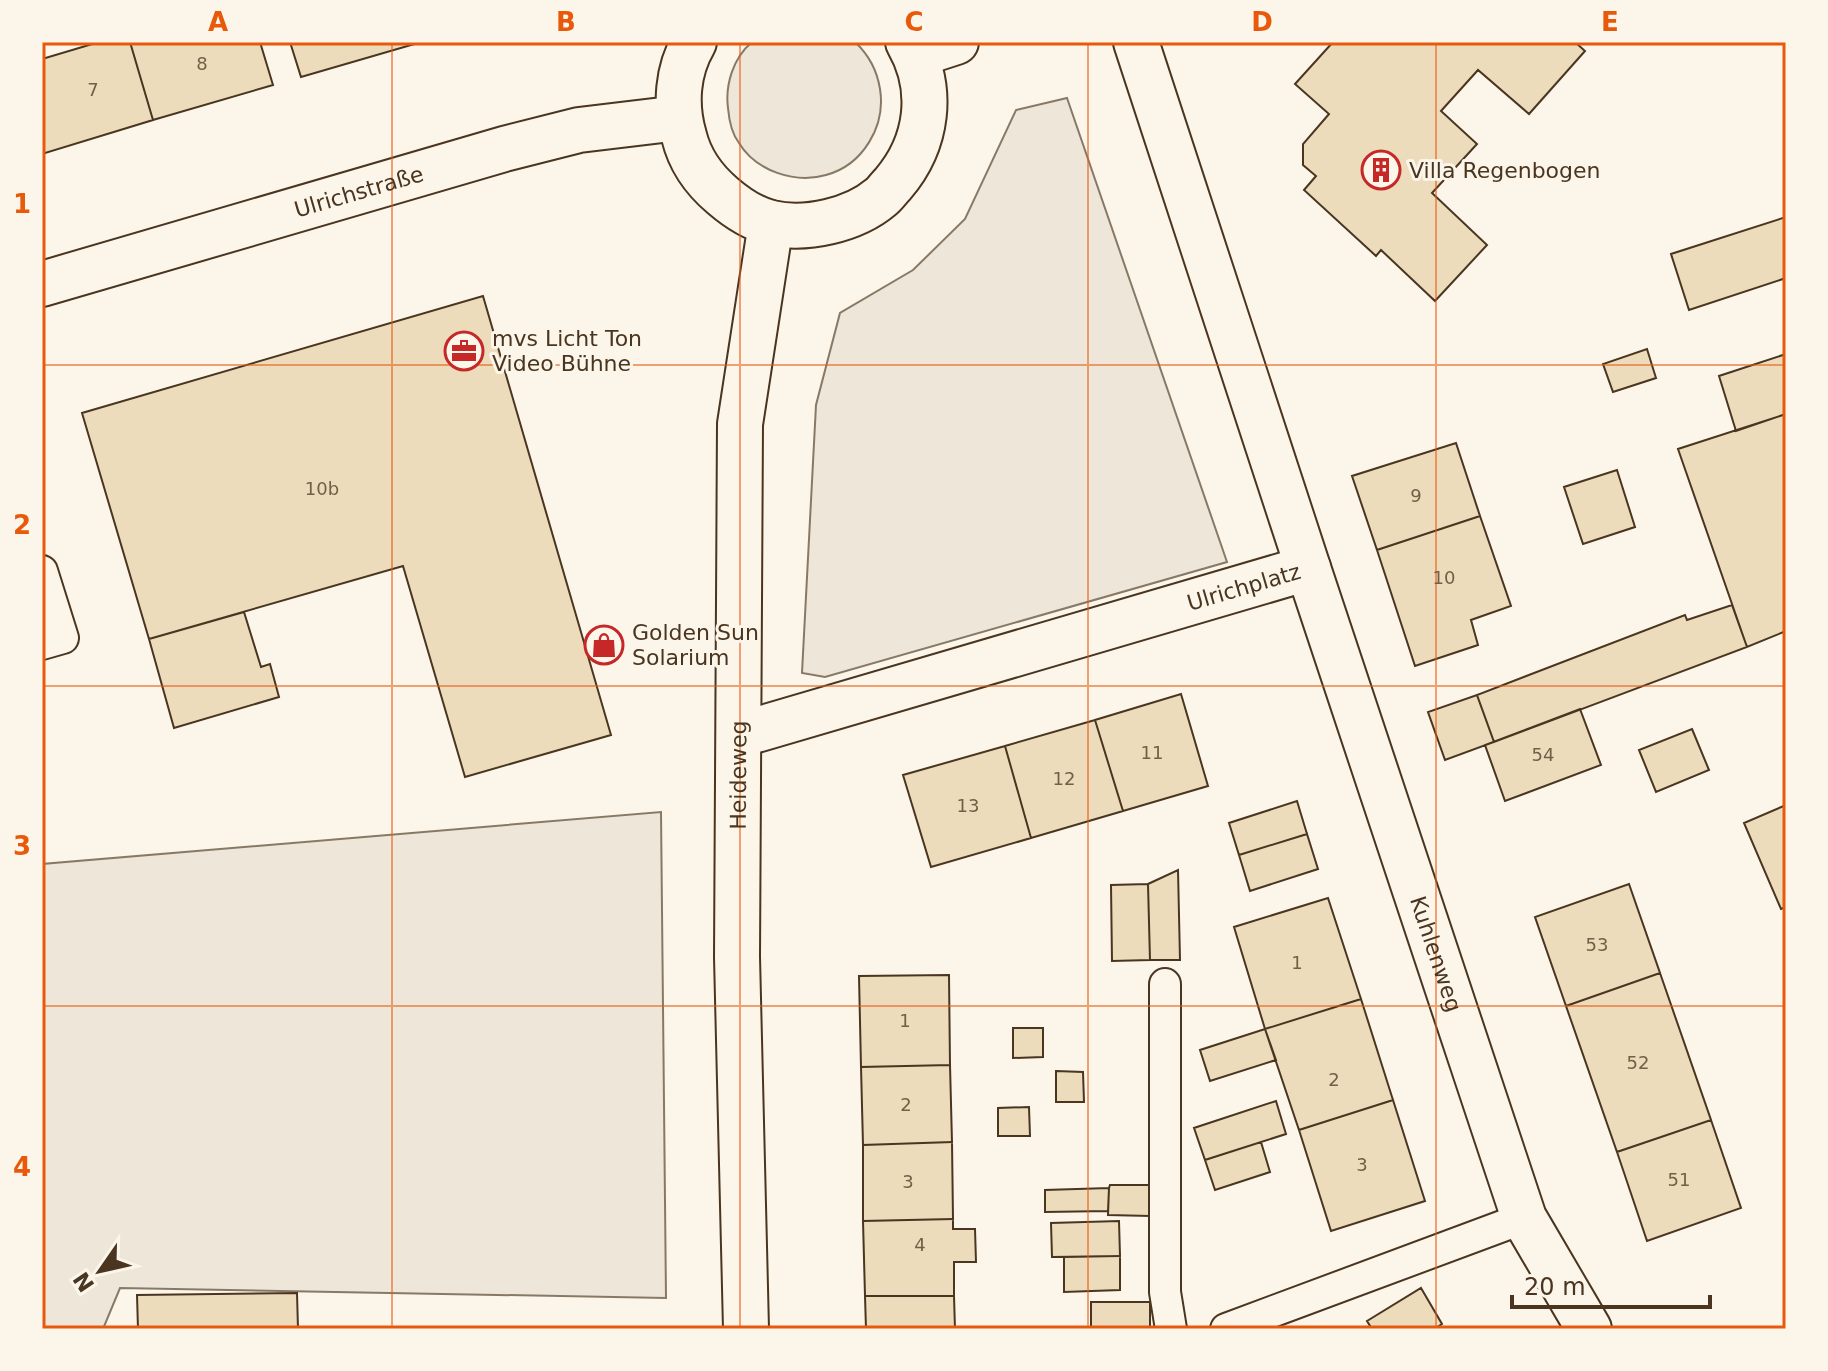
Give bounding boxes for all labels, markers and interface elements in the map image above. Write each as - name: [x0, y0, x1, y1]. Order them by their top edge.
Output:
- text: A: [208, 7, 228, 37]
- text: B: [556, 7, 576, 37]
- text: C: [904, 7, 924, 37]
- text: D: [1251, 7, 1273, 37]
- text: E: [1601, 7, 1619, 37]
- house number: 8: [196, 53, 208, 74]
- house number: 7: [87, 79, 99, 100]
- building icon: Villa Regenbogen: [1360, 149, 1402, 191]
- place label: Villa Regenbogen: [1409, 158, 1601, 183]
- street label: Ulrichstraße: [291, 161, 426, 223]
- text: 1: [13, 189, 31, 219]
- place label: mvs Licht Ton Video Bühne: [492, 326, 642, 376]
- office icon: mvs Licht Ton Video Bühne: [443, 330, 485, 372]
- house number: 10b: [305, 478, 339, 499]
- house number: 9: [1410, 485, 1422, 506]
- text: 2: [13, 510, 31, 540]
- street label: Ulrichplatz: [1184, 559, 1304, 616]
- house number: 10: [1433, 567, 1455, 588]
- place label: Golden Sun Solarium: [632, 620, 759, 670]
- shop icon: Golden Sun Solarium: [583, 624, 625, 666]
- street label: Heideweg: [726, 720, 751, 830]
- house number: 11: [1141, 742, 1163, 763]
- house number: 54: [1532, 744, 1554, 765]
- house number: 12: [1053, 768, 1075, 789]
- house number: 13: [957, 795, 979, 816]
- text: 3: [13, 831, 31, 861]
- street label: Kuhlenweg: [1405, 893, 1467, 1015]
- house number: 53: [1586, 934, 1608, 955]
- house number: 1: [1291, 952, 1303, 973]
- house number: 1: [899, 1010, 911, 1031]
- house number: 52: [1627, 1052, 1649, 1073]
- house number: 2: [1328, 1069, 1340, 1090]
- house number: 2: [900, 1094, 912, 1115]
- text: 4: [13, 1152, 31, 1182]
- house number: 3: [1356, 1154, 1368, 1175]
- house number: 51: [1668, 1169, 1690, 1190]
- house number: 3: [902, 1171, 914, 1192]
- north arrow: [60, 1231, 140, 1311]
- house number: 4: [914, 1234, 926, 1255]
- scale bar: [1512, 1259, 1710, 1309]
- text: N: [68, 1267, 99, 1297]
- text: 20 m: [1524, 1273, 1586, 1301]

